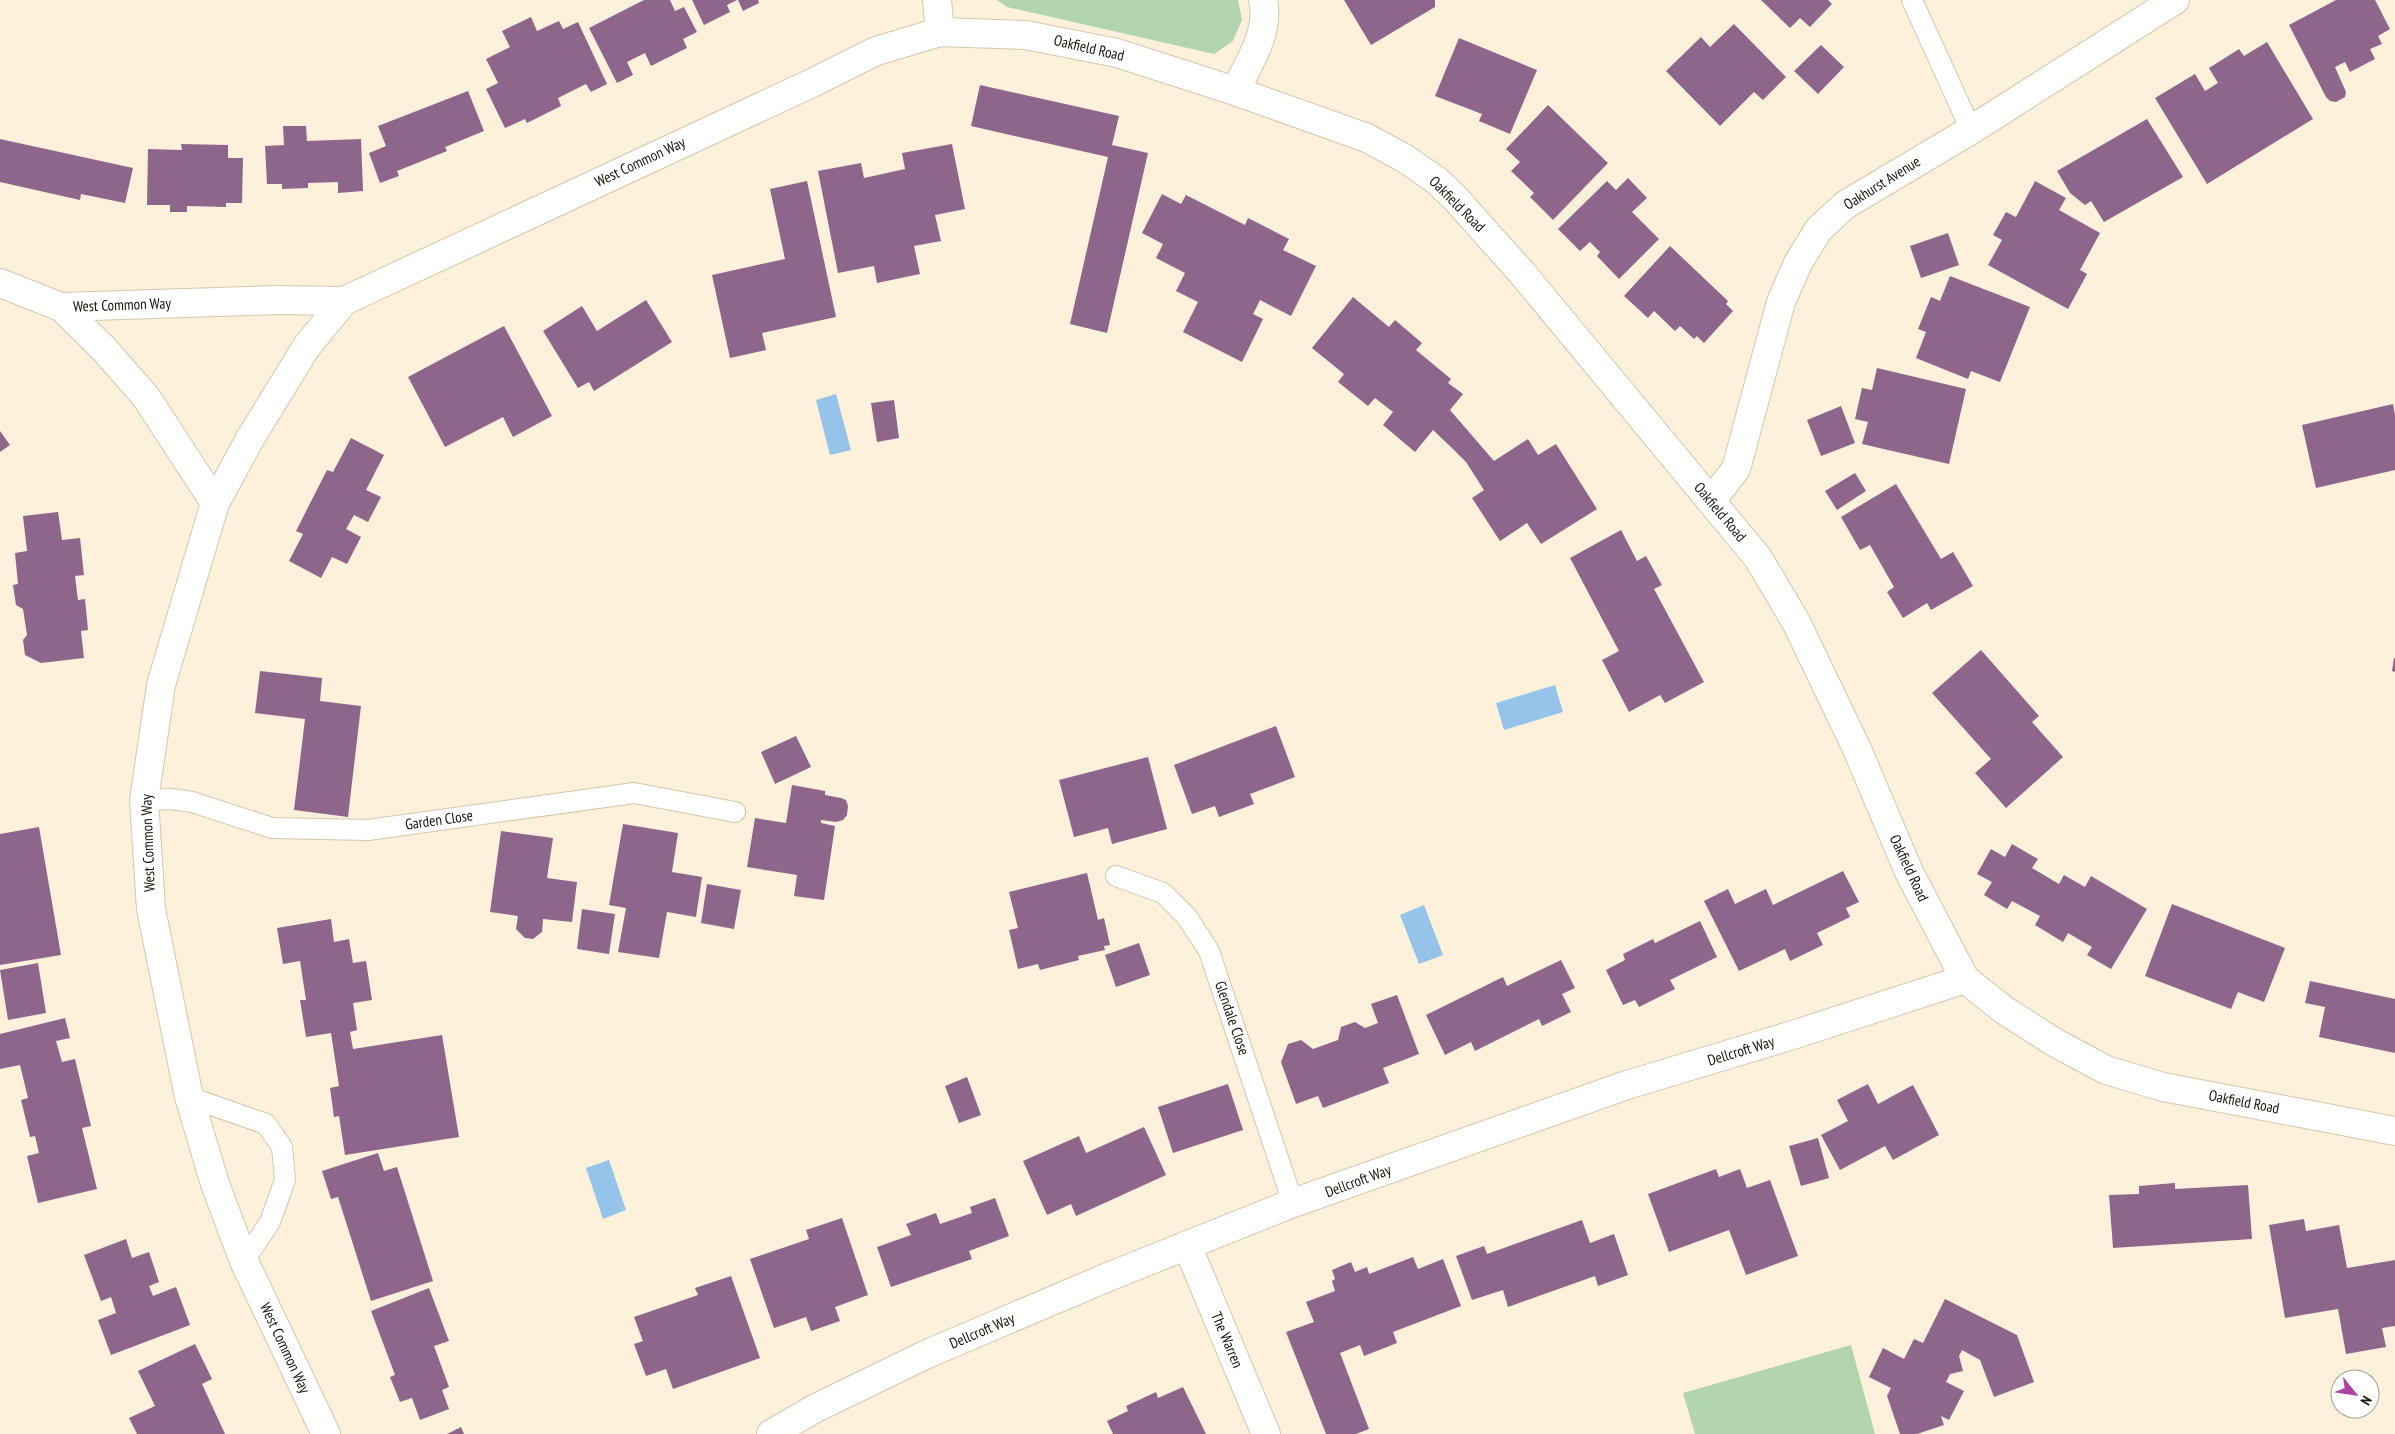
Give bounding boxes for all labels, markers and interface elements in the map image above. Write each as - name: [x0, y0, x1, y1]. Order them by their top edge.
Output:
- street label: Oakfield Road: [1052, 30, 1126, 65]
- street label: West Common Way: [591, 132, 688, 191]
- street label: Oakhurst Avenue: [1840, 151, 1924, 214]
- street label: Oakfield Road: [1425, 172, 1489, 236]
- street label: West Common Way: [73, 293, 172, 316]
- street label: Oakfield Road: [1690, 478, 1751, 545]
- street label: West Common Way: [136, 793, 159, 892]
- street label: Garden Close: [404, 805, 474, 834]
- street label: Oakfield Road: [1886, 831, 1933, 904]
- street label: Glendale Close: [1211, 978, 1254, 1057]
- street label: Dellcroft Way: [1705, 1031, 1777, 1070]
- street label: Oakfield Road: [2207, 1085, 2281, 1118]
- street label: Dellcroft Way: [1322, 1160, 1394, 1201]
- street label: West Common Way: [256, 1299, 315, 1396]
- street label: Dellcroft Way: [946, 1308, 1018, 1353]
- street label: The Warren: [1207, 1309, 1248, 1371]
- north arrow: [2330, 1369, 2380, 1419]
- text: N: [2357, 1393, 2376, 1408]

